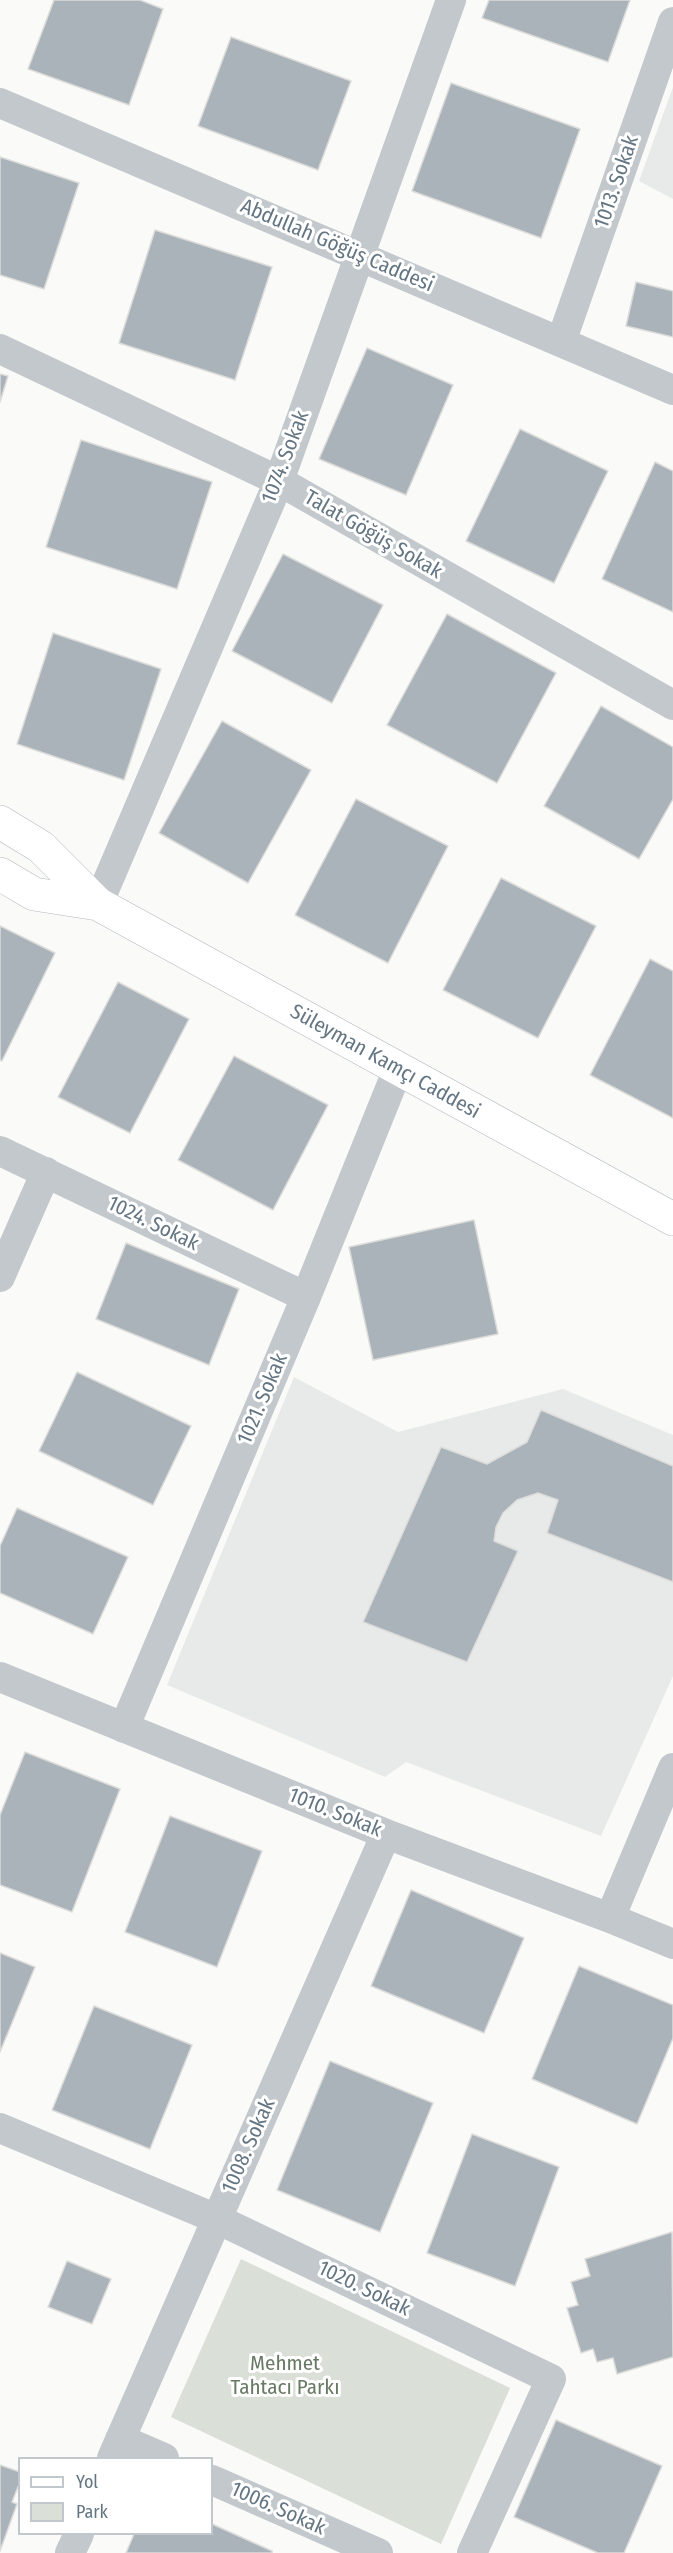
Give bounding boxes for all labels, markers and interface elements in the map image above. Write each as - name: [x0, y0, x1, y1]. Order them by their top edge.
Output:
- street label: 1013. Sokak: [589, 132, 645, 232]
- street label: Abdullah Göğüş Caddesi: [237, 194, 437, 298]
- street label: 1074. Sokak: [257, 407, 315, 507]
- street label: Talat Göğüş Sokak: [300, 485, 446, 585]
- street label: Süleyman Kamçı Caddesi: [286, 999, 484, 1125]
- street label: 1024. Sokak: [103, 1191, 203, 1257]
- street label: 1021. Sokak: [233, 1350, 293, 1448]
- street label: 1010. Sokak: [285, 1783, 385, 1843]
- street label: 1008. Sokak: [217, 2095, 281, 2197]
- street label: 1020. Sokak: [314, 2256, 414, 2322]
- park label: Mehmet Tahtacı Parkı: [231, 2351, 339, 2401]
- legend: [18, 2457, 213, 2535]
- text: Yol: [76, 2471, 98, 2493]
- street label: 1006. Sokak: [227, 2477, 329, 2541]
- text: Park: [76, 2501, 108, 2523]

